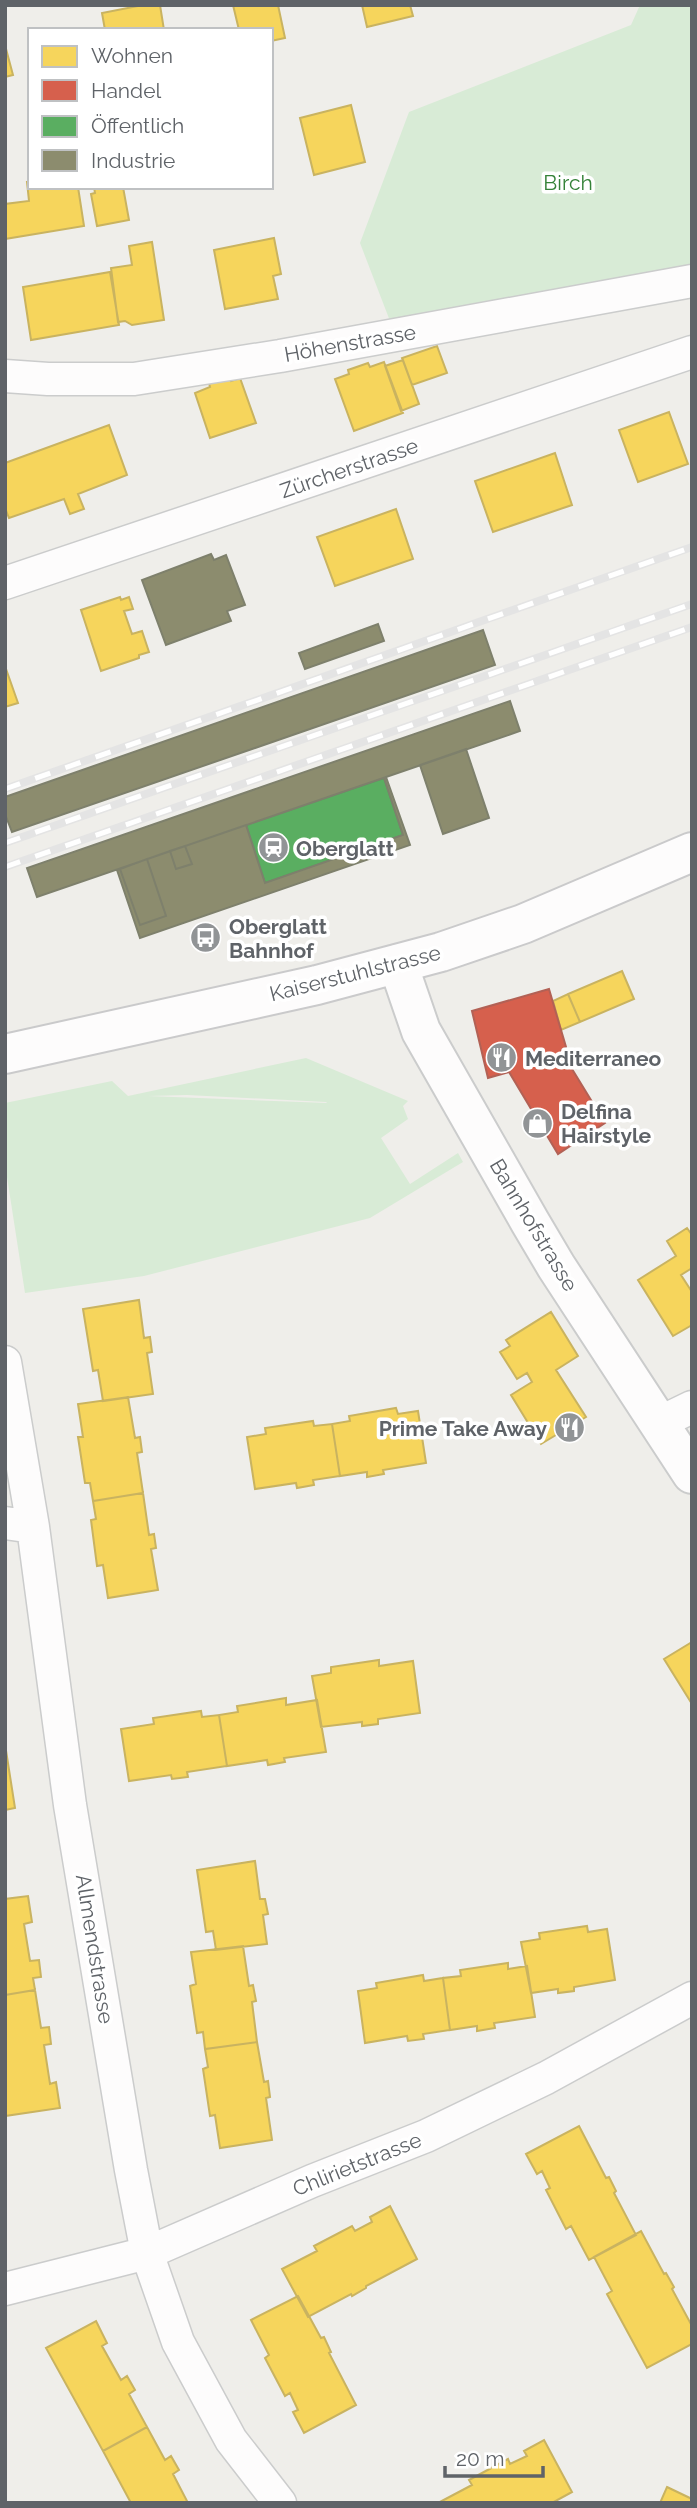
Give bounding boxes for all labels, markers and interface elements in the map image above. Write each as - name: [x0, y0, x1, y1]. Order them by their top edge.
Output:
- legend: [28, 28, 273, 189]
- text: Wohnen: [91, 43, 173, 68]
- text: Handel: [91, 78, 161, 103]
- text: Öffentlich: [91, 113, 184, 138]
- text: Industrie: [91, 148, 175, 173]
- park label: Birch: [543, 170, 593, 195]
- street label: Höhenstrasse: [282, 319, 418, 367]
- street label: Zürcherstrasse: [277, 433, 421, 503]
- station icon: Oberglatt: [256, 831, 290, 865]
- place label: Oberglatt: [296, 836, 394, 861]
- place label: Oberglatt Bahnhof: [229, 914, 327, 963]
- bus stop icon: Oberglatt Bahnhof: [189, 921, 223, 955]
- street label: Kaiserstuhlstrasse: [267, 940, 443, 1006]
- restaurant icon: Mediterraneo: [485, 1041, 519, 1075]
- place label: Mediterraneo: [525, 1046, 661, 1071]
- place label: Delfina Hairstyle: [561, 1099, 652, 1148]
- shop icon: Delfina Hairstyle: [521, 1106, 555, 1140]
- street label: Bahnhofstrasse: [485, 1154, 583, 1296]
- restaurant icon: Prime Take Away: [553, 1411, 587, 1445]
- place label: Prime Take Away: [379, 1416, 547, 1441]
- street label: Allmendstrasse: [71, 1872, 119, 2026]
- street label: Chlirietstrasse: [289, 2127, 425, 2201]
- scale bar: [445, 2434, 543, 2478]
- text: 20 m: [456, 2446, 504, 2471]

